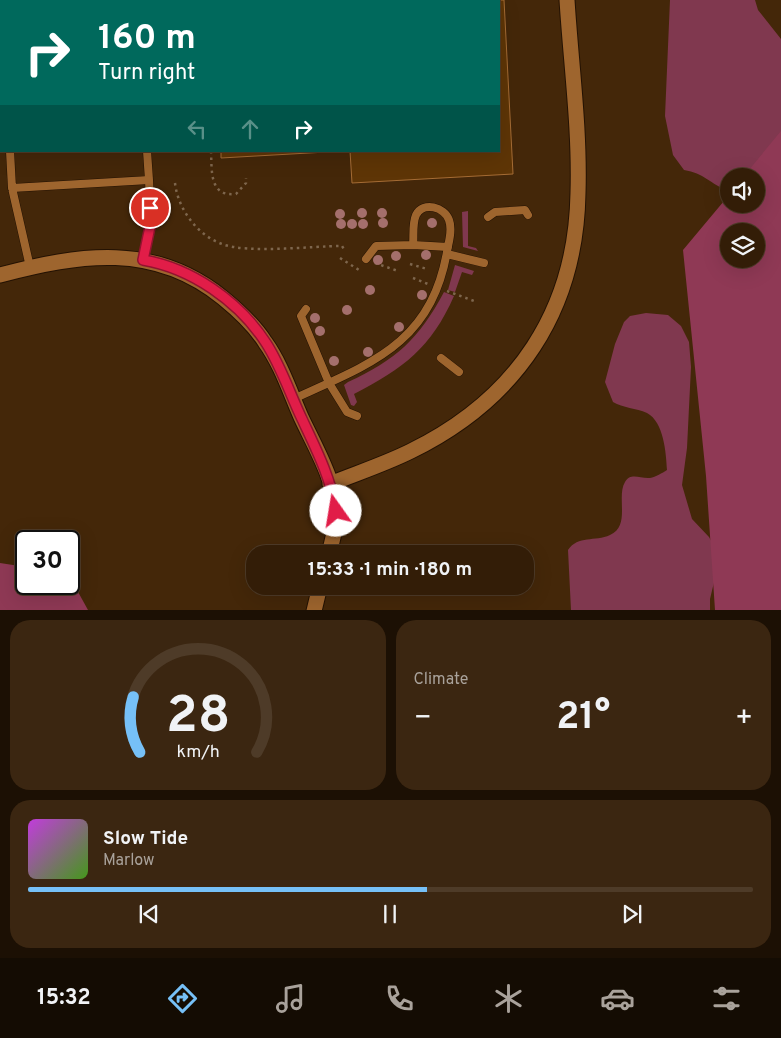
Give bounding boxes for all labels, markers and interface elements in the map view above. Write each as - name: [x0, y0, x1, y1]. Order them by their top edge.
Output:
- text: 160 m: [98, 17, 196, 61]
- icon: right: [15, 20, 80, 85]
- text: Turn right: [98, 60, 195, 87]
- icon: left: [183, 115, 211, 143]
- icon: ahead: [236, 115, 264, 143]
- icon: right: [289, 115, 317, 143]
- map controls: [720, 168, 765, 268]
- button: sound: [720, 168, 765, 213]
- pin: [129, 187, 171, 229]
- icon: arrive: [136, 194, 164, 222]
- button: layers: [720, 223, 765, 268]
- position arrow: [309, 484, 361, 536]
- speed limit sign: 30: [15, 530, 80, 595]
- text: 15:33 · 1 min · 180 m: [308, 558, 472, 582]
- text: Climate: [414, 670, 468, 690]
- text: 28: [165, 685, 230, 751]
- text: 21°: [556, 694, 610, 743]
- text: −: [414, 701, 432, 737]
- text: +: [735, 701, 753, 737]
- text: km/h: [176, 741, 219, 764]
- text: Slow Tide: [103, 827, 188, 851]
- text: Marlow: [103, 851, 155, 871]
- icon: previous: [135, 900, 163, 928]
- icon: pause: [376, 900, 404, 928]
- icon: next: [618, 900, 646, 928]
- icon: directions: [165, 981, 200, 1016]
- icon: music: [273, 981, 308, 1016]
- icon: phone: [382, 981, 417, 1016]
- icon: climate: [491, 981, 526, 1016]
- icon: car: [600, 981, 635, 1016]
- icon: filters: [709, 981, 744, 1016]
- text: 15:32: [37, 985, 91, 1012]

